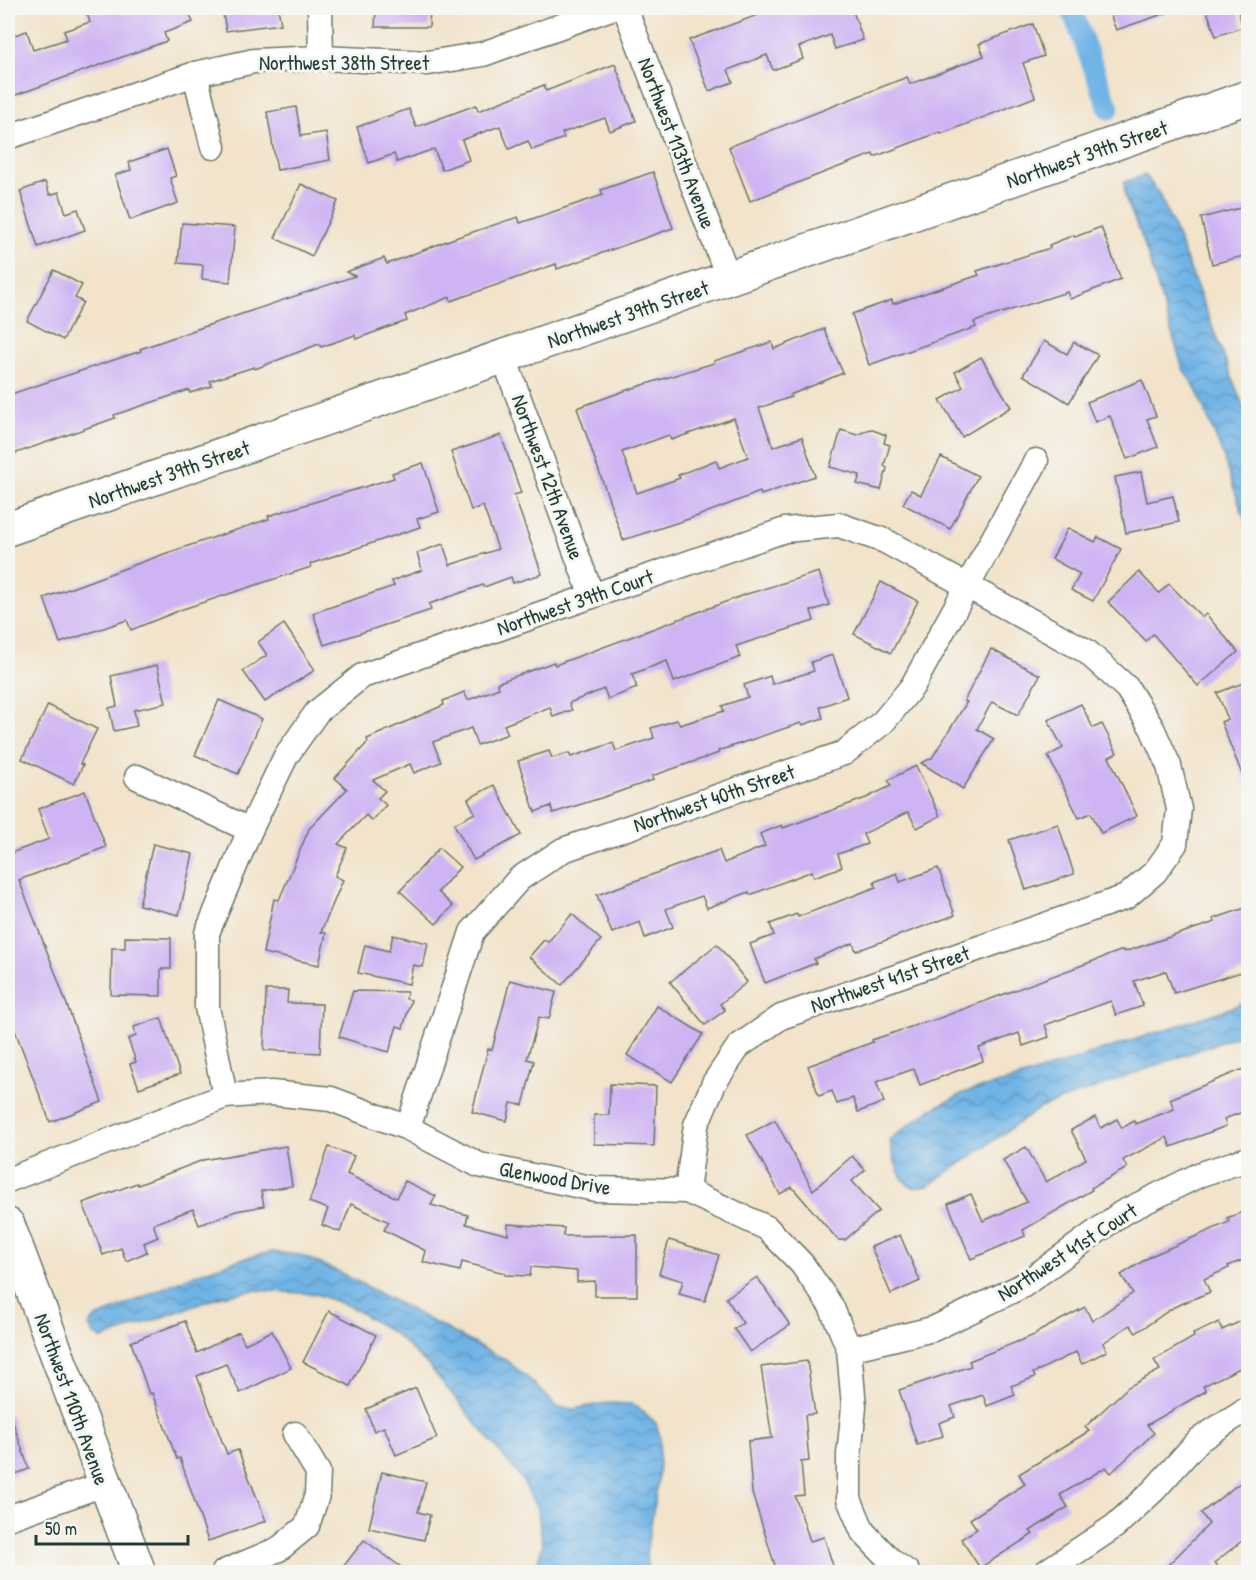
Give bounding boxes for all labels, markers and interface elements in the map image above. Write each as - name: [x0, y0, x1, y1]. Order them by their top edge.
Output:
- street label: Northwest 38th Street: [259, 48, 430, 77]
- street label: Northwest 113th Avenue: [631, 53, 723, 233]
- street label: Northwest 39th Street: [1002, 113, 1172, 195]
- street label: Northwest 39th Street: [543, 273, 713, 355]
- street label: Northwest 12th Avenue: [505, 390, 591, 564]
- street label: Northwest 39th Street: [84, 433, 254, 515]
- street label: Northwest 39th Court: [493, 561, 658, 642]
- street label: Northwest 40th Street: [629, 757, 799, 839]
- street label: Northwest 41st Street: [807, 938, 974, 1020]
- street label: Glenwood Drive: [497, 1154, 613, 1202]
- street label: Northwest 41st Court: [991, 1195, 1143, 1308]
- street label: Northwest 110th Avenue: [27, 1309, 117, 1489]
- scale bar: [36, 1508, 188, 1546]
- text: 50 m: [45, 1516, 77, 1541]

